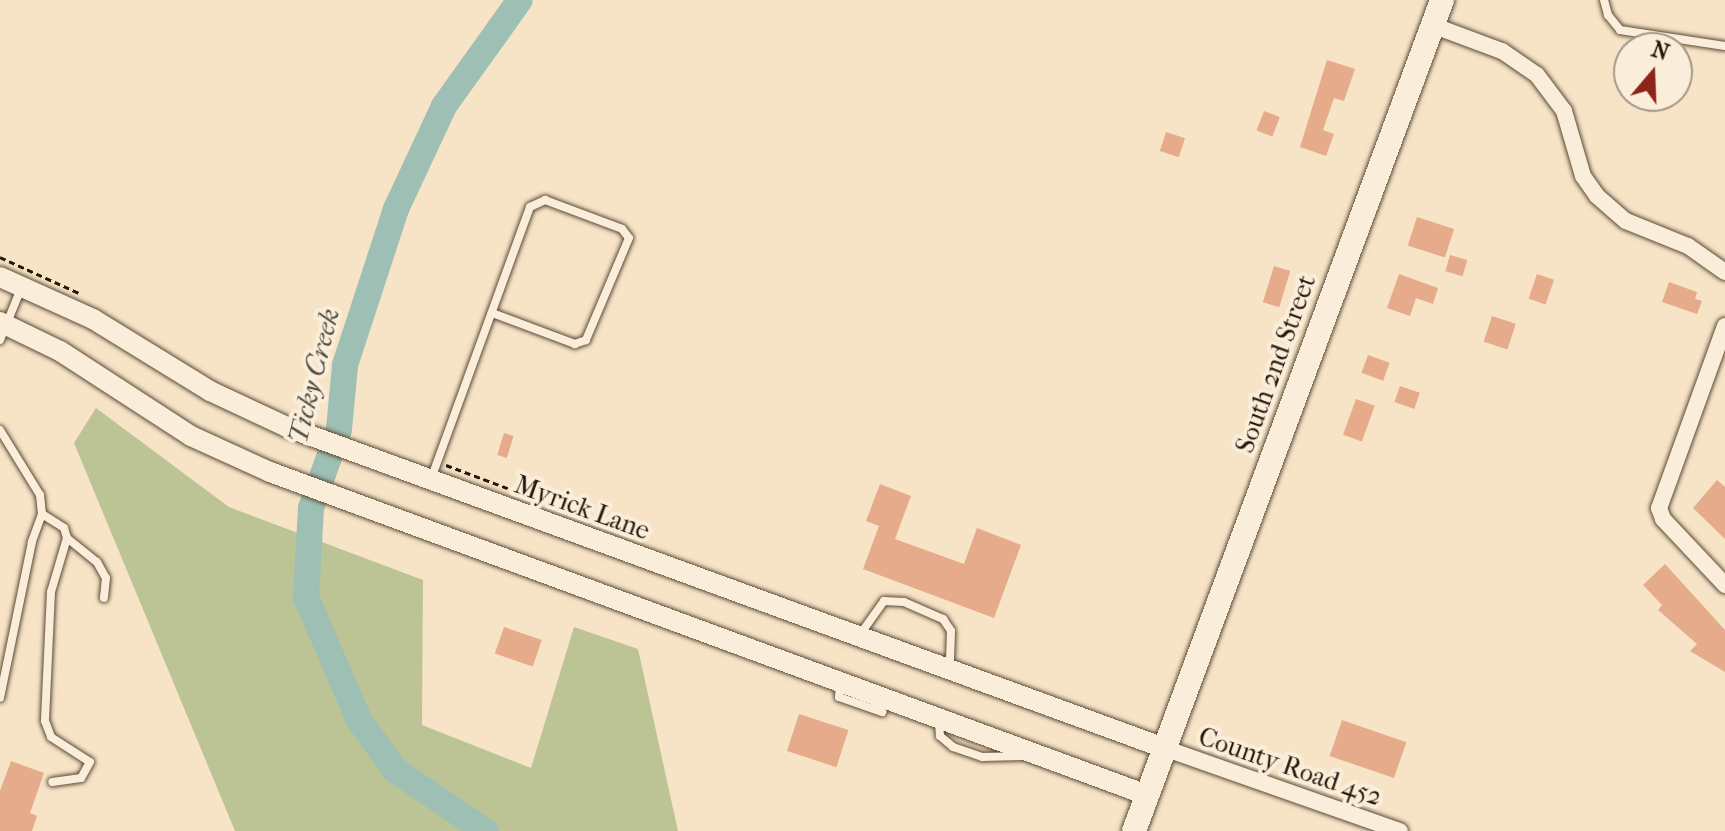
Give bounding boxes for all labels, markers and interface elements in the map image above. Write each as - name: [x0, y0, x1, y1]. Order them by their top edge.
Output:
- north arrow: [1613, 32, 1693, 112]
- text: N: [1648, 36, 1672, 66]
- street label: South 2nd Street: [1229, 271, 1323, 457]
- water label: Ticky Creek: [281, 305, 347, 447]
- street label: Myrick Lane: [510, 469, 654, 547]
- street label: County Road 452: [1194, 721, 1386, 813]

